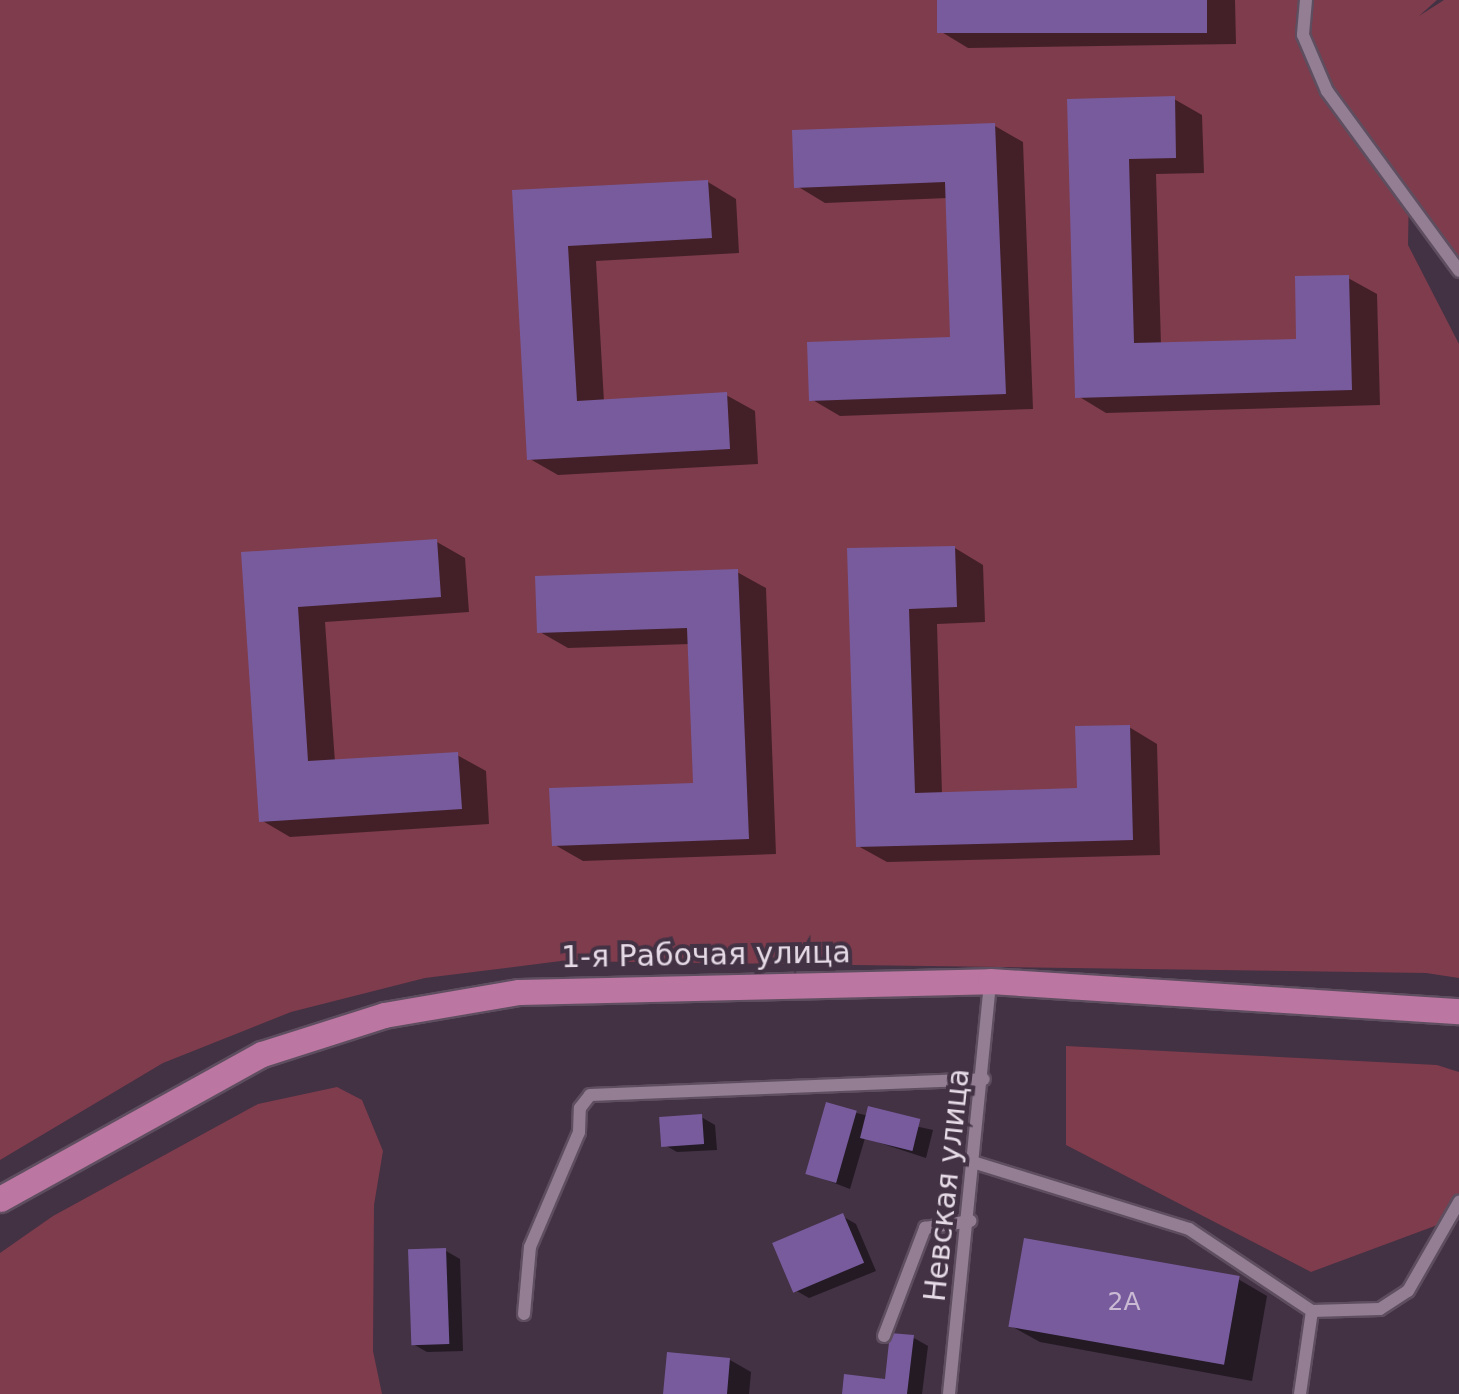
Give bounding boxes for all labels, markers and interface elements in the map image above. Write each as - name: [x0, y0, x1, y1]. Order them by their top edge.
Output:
- street label: 1-я Рабочая улица: [561, 934, 851, 976]
- street label: Невская улица: [917, 1067, 977, 1303]
- house number: 2А: [1107, 1287, 1141, 1317]

